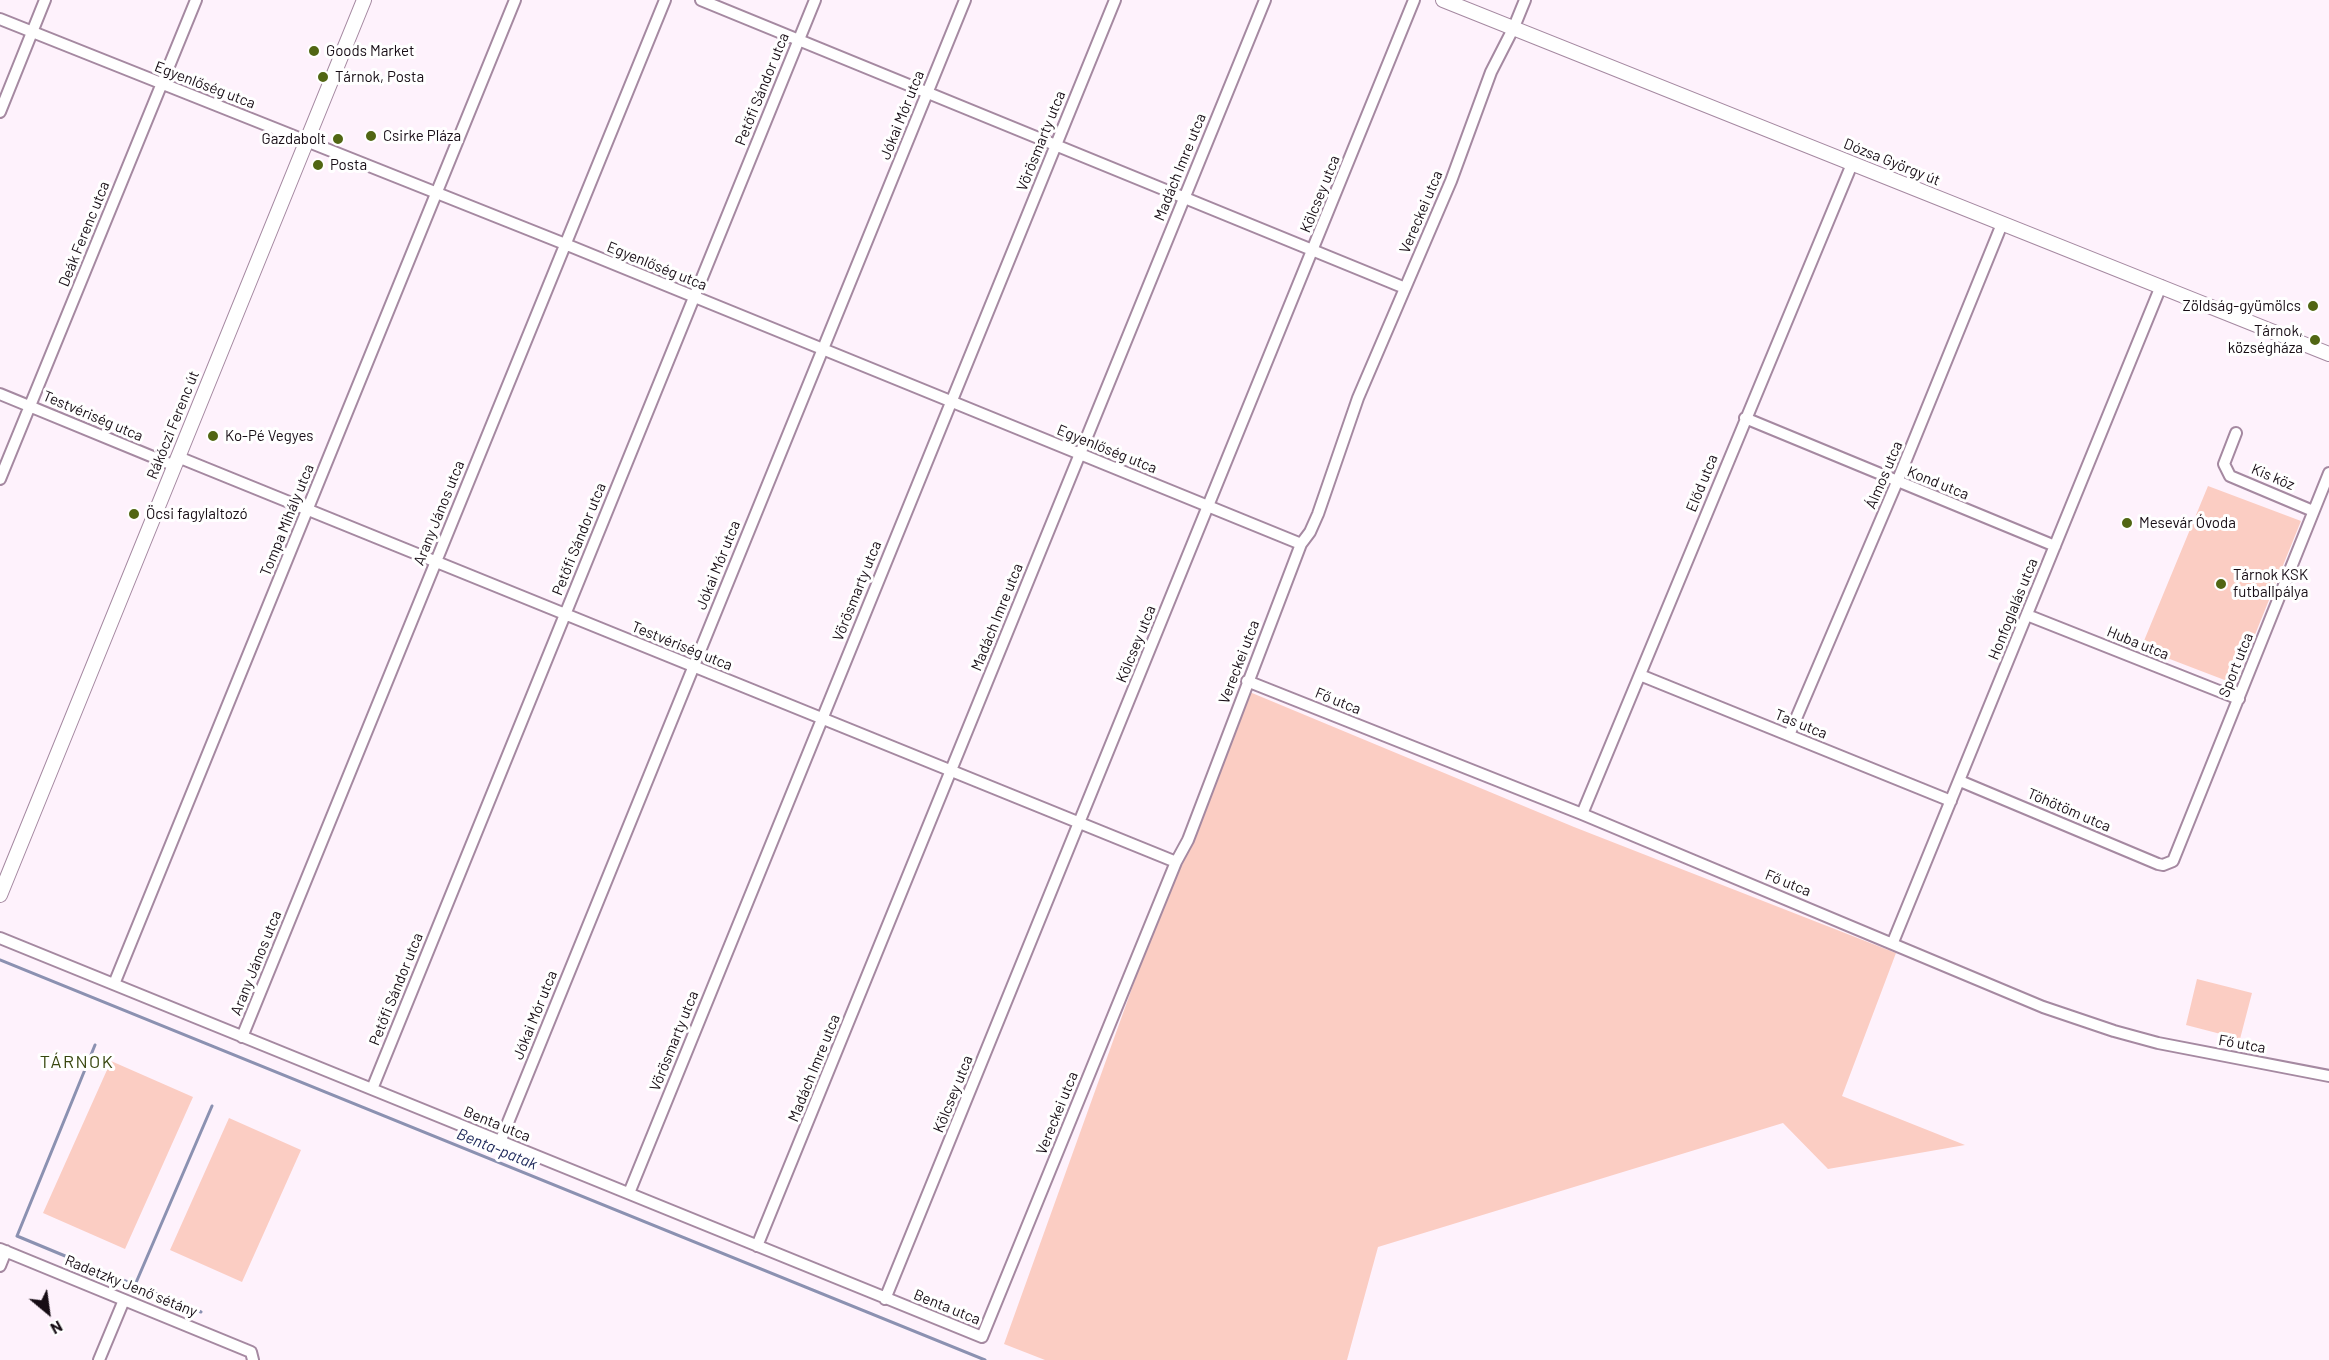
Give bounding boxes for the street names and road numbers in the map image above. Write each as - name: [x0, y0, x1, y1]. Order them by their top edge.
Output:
- street label: Petőfi Sándor utca: [731, 30, 793, 148]
- street label: Egyenlőség utca: [152, 58, 258, 112]
- street label: Jókai Mór utca: [876, 68, 928, 162]
- street label: Vörösmarty utca: [1013, 88, 1069, 194]
- street label: Madách Imre utca: [1150, 111, 1210, 223]
- street label: Dózsa György út: [1841, 134, 1943, 190]
- street label: Kölcsey utca: [1296, 153, 1344, 235]
- street label: Vereckei utca: [1396, 168, 1446, 256]
- street label: Deák Ferenc utca: [55, 179, 113, 289]
- street label: Egyenlőség utca: [604, 238, 710, 294]
- street label: Rákóczi Ferenc út: [143, 368, 203, 482]
- street label: Testvériség utca: [40, 387, 146, 445]
- street label: Egyenlőség utca: [1054, 421, 1160, 477]
- street label: Álmos utca: [1862, 438, 1906, 512]
- street label: Előd utca: [1682, 452, 1722, 514]
- street label: Arany János utca: [410, 458, 468, 568]
- street label: Kis köz: [2249, 460, 2297, 494]
- street label: Tompa Mihály utca: [256, 461, 318, 579]
- street label: Kond utca: [1904, 462, 1972, 504]
- street label: Petőfi Sándor utca: [548, 480, 610, 598]
- street label: Jókai Mór utca: [692, 518, 744, 612]
- street label: Vörösmarty utca: [829, 538, 885, 644]
- street label: Honfoglalás utca: [1984, 556, 2042, 662]
- street label: Madách Imre utca: [967, 561, 1027, 673]
- street label: Kölcsey utca: [1112, 603, 1160, 685]
- street label: Testvériség utca: [629, 618, 735, 674]
- street label: Vereckei utca: [1215, 618, 1263, 706]
- street label: Huba utca: [2104, 622, 2172, 664]
- street label: Sport utca: [2215, 630, 2257, 700]
- street label: Fő utca: [1313, 684, 1363, 718]
- street label: Tas utca: [1772, 705, 1830, 743]
- street label: Töhötöm utca: [2025, 784, 2113, 836]
- street label: Fő utca: [1763, 866, 1813, 900]
- street label: Arany János utca: [227, 908, 285, 1018]
- street label: Petőfi Sándor utca: [365, 930, 427, 1048]
- street label: Jókai Mór utca: [509, 968, 561, 1062]
- street label: Vörösmarty utca: [646, 988, 702, 1094]
- street label: Madách Imre utca: [784, 1012, 844, 1124]
- street label: Fő utca: [2217, 1031, 2267, 1057]
- street label: Kölcsey utca: [929, 1053, 977, 1135]
- street label: Vereckei utca: [1032, 1069, 1082, 1157]
- street label: Benta utca: [461, 1102, 533, 1146]
- street label: Radetzky Jenő sétány: [62, 1251, 200, 1321]
- street label: Benta utca: [911, 1285, 983, 1329]

